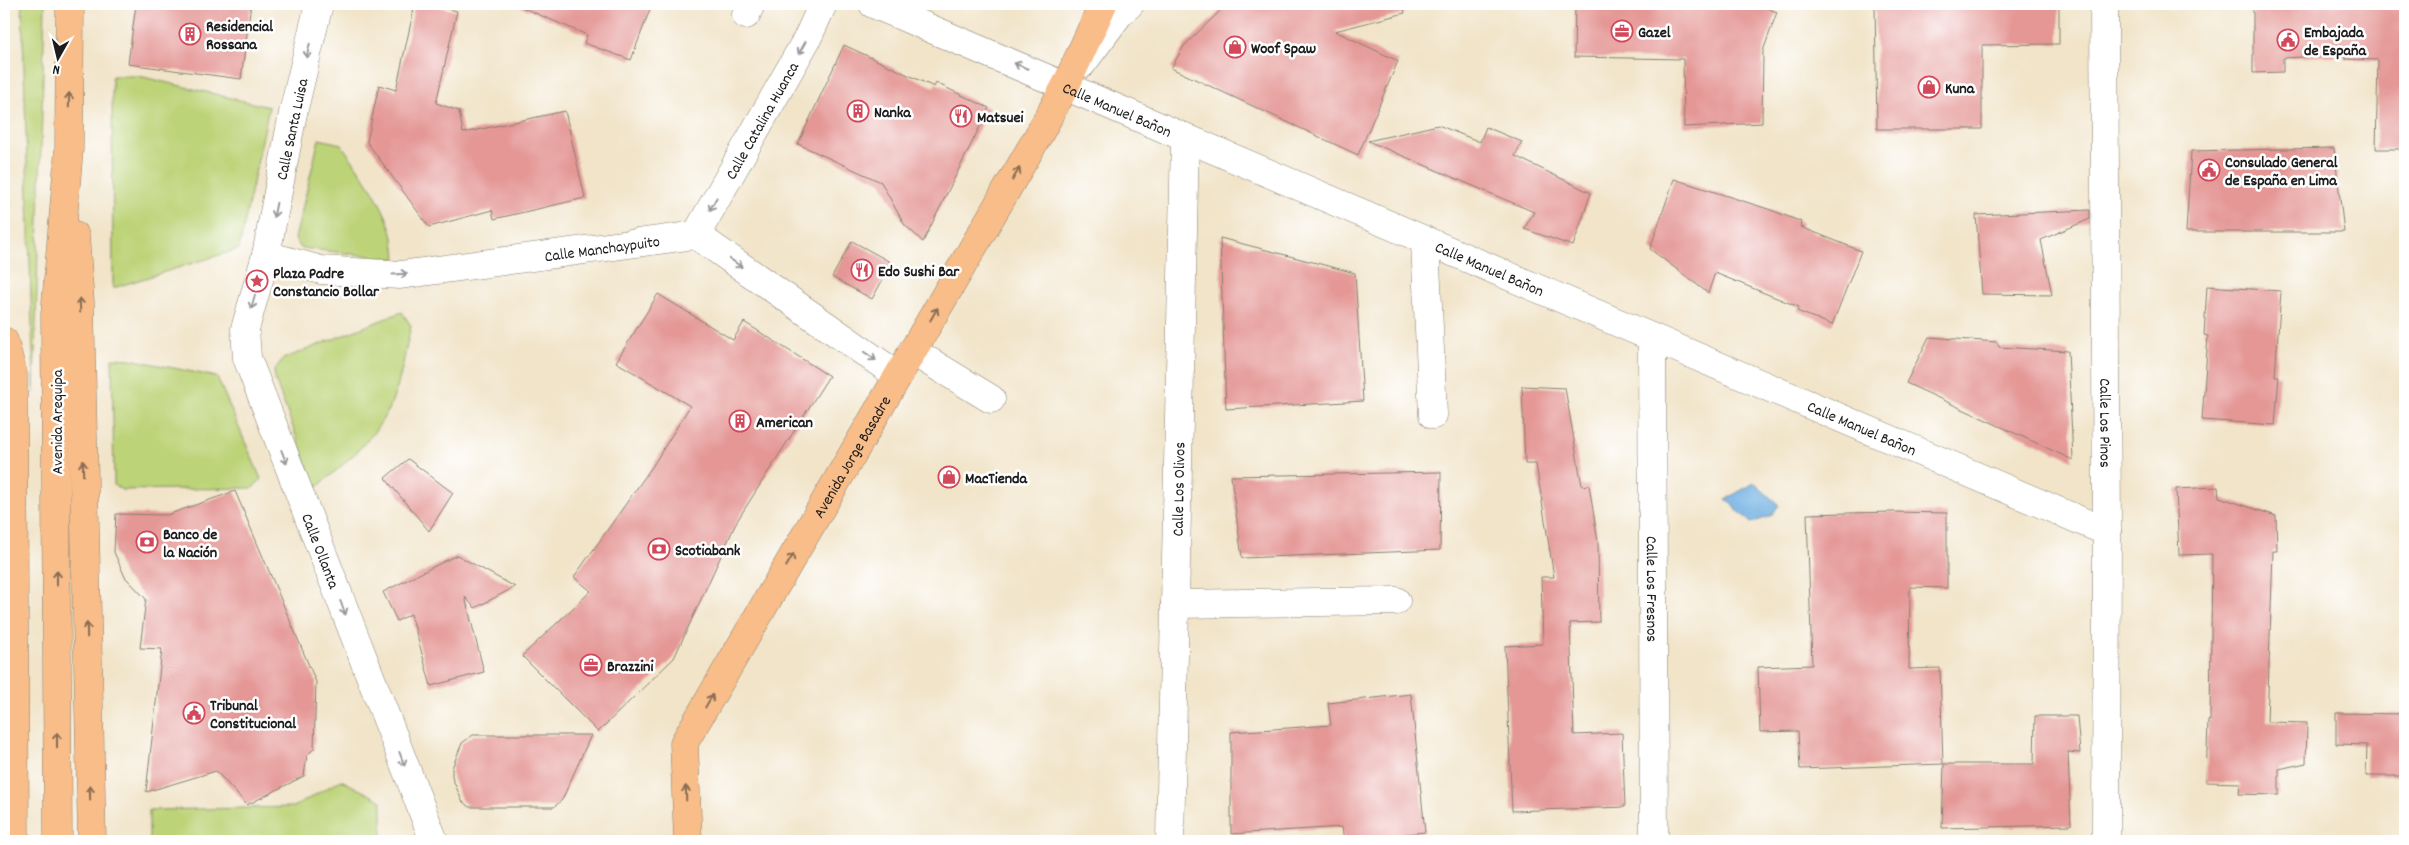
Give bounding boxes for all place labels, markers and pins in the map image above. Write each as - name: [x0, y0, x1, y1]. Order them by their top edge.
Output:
- place label: Residencial Rossana: [206, 16, 273, 57]
- office icon: Gazel: [1610, 19, 1634, 43]
- building icon: Residencial Rossana: [178, 22, 202, 46]
- place label: Gazel: [1638, 22, 1671, 45]
- place label: Embajada de España: [2304, 22, 2367, 63]
- public building icon: Embajada de España: [2276, 28, 2300, 52]
- shop icon: Woof Spaw: [1223, 35, 1247, 59]
- place label: Woof Spaw: [1251, 38, 1316, 61]
- shop icon: Kuna: [1917, 75, 1941, 99]
- place label: Kuna: [1945, 78, 1976, 101]
- building icon: Nanka: [846, 99, 870, 123]
- place label: Nanka: [874, 102, 912, 125]
- restaurant icon: Matsuei: [949, 104, 973, 128]
- place label: Matsuei: [977, 107, 1023, 130]
- place label: Consulado General de España en Lima: [2225, 152, 2338, 193]
- public building icon: Consulado General de España en Lima: [2197, 158, 2221, 182]
- restaurant icon: Edo Sushi Bar: [850, 258, 874, 282]
- place label: Edo Sushi Bar: [878, 261, 960, 284]
- place label: Plaza Padre Constancio Bollar: [273, 263, 380, 304]
- place icon: Plaza Padre Constancio Bollar: [245, 269, 269, 293]
- building icon: American: [728, 409, 752, 433]
- place label: American: [756, 412, 813, 435]
- shop icon: MacTienda: [937, 465, 961, 489]
- place label: MacTienda: [965, 468, 1029, 491]
- place label: Banco de la Nación: [163, 524, 217, 565]
- bank icon: Banco de la Nación: [135, 530, 159, 554]
- bank icon: Scotiabank: [647, 537, 671, 561]
- place label: Scotiabank: [675, 540, 741, 563]
- office icon: Brazzini: [579, 653, 603, 677]
- place label: Brazzini: [607, 656, 654, 679]
- place label: Tribunal Constitucional: [210, 695, 296, 736]
- public building icon: Tribunal Constitucional: [182, 701, 206, 725]

